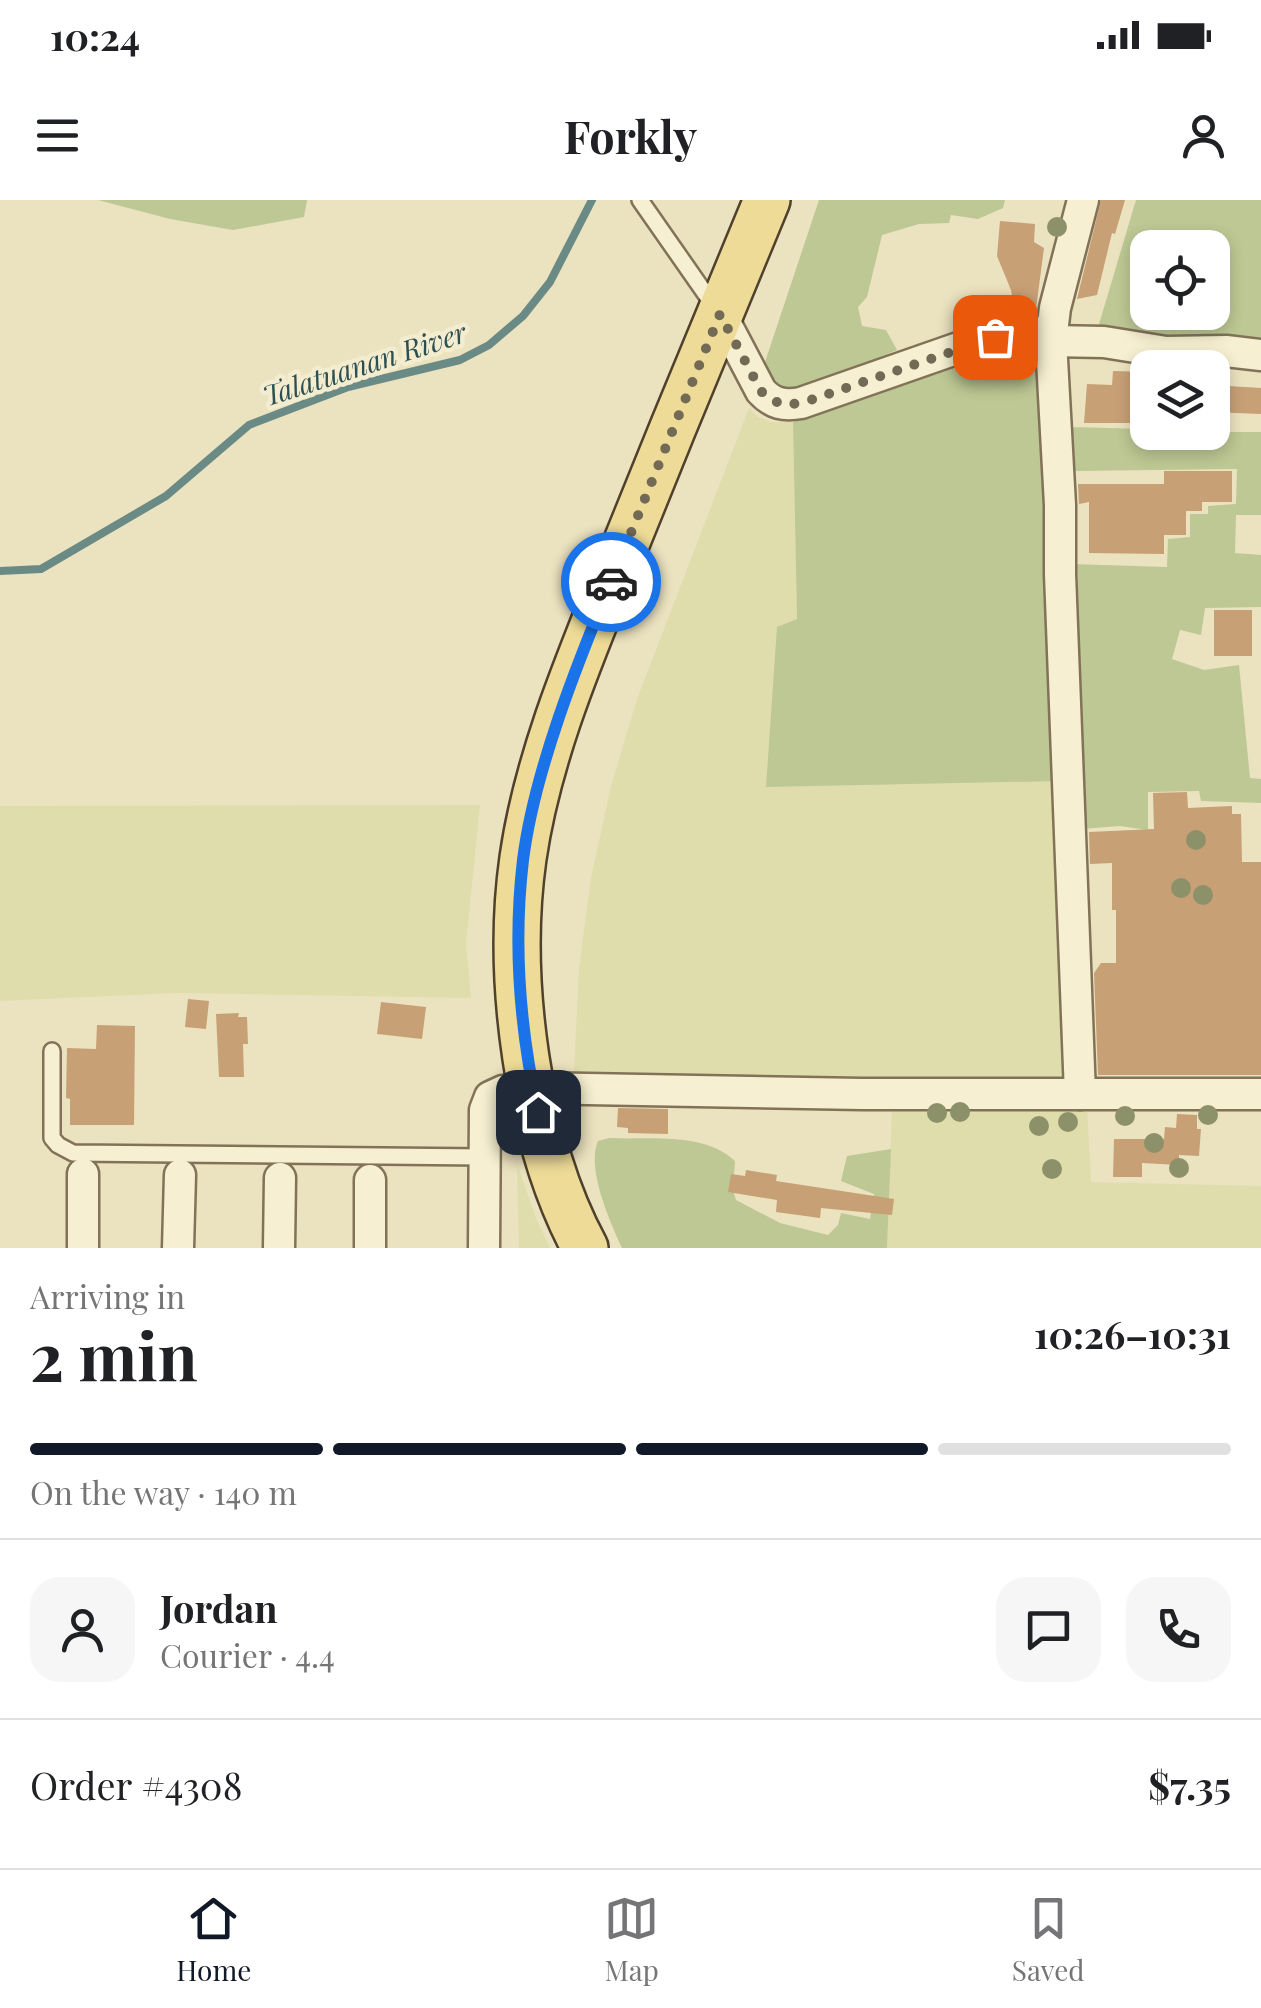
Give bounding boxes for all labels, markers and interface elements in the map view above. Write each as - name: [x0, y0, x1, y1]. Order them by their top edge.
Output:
- text: 10:24: [50, 10, 140, 61]
- text: Forkly: [564, 105, 697, 165]
- icon: menu: [30, 108, 85, 163]
- icon: person: [1176, 108, 1231, 163]
- map controls: [1130, 230, 1230, 450]
- button: locate: [1130, 230, 1230, 330]
- pin: [953, 295, 1038, 380]
- icon: bag: [968, 310, 1023, 365]
- water label: Talatuanan River: [257, 312, 472, 413]
- button: layers: [1130, 350, 1230, 450]
- courier: [561, 532, 661, 632]
- icon: car: [584, 555, 639, 610]
- pin: [496, 1070, 581, 1155]
- icon: home: [511, 1085, 566, 1140]
- text: Arriving in: [30, 1274, 185, 1317]
- text: 10:26–10:31: [1034, 1308, 1231, 1359]
- text: 2 min: [30, 1311, 198, 1397]
- text: On the way · 140 m: [30, 1470, 297, 1513]
- button: person: [30, 1577, 135, 1682]
- button: chat: [996, 1577, 1101, 1682]
- button: phone: [1126, 1577, 1231, 1682]
- text: Jordan: [160, 1582, 278, 1633]
- text: Courier · 4.4: [160, 1633, 335, 1676]
- text: Order #4308: [30, 1759, 242, 1810]
- text: $7.35: [1148, 1759, 1231, 1810]
- tab: Home: [176, 1891, 251, 1988]
- tab: Map: [604, 1891, 659, 1988]
- tab: Saved: [1012, 1891, 1085, 1988]

